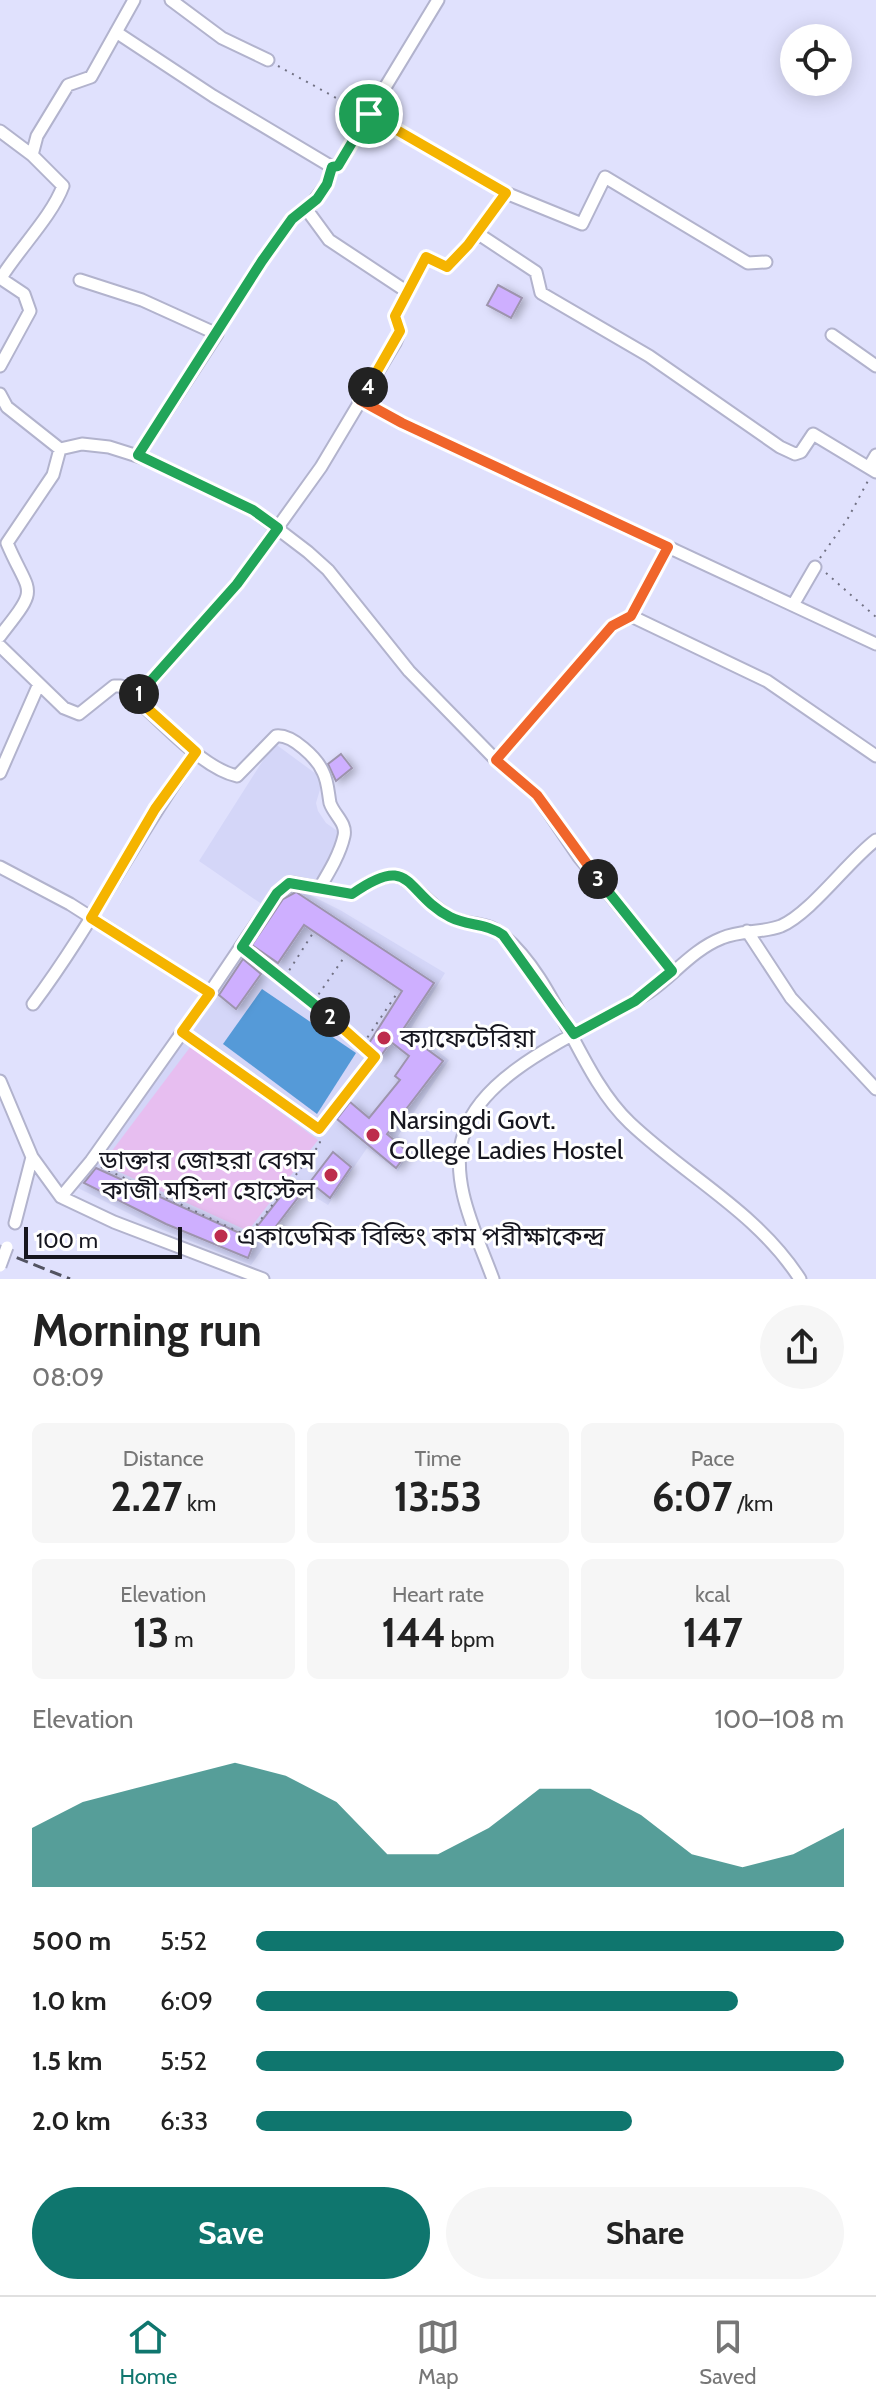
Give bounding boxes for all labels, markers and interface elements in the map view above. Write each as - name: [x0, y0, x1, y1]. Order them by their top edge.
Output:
- map controls: [780, 24, 852, 96]
- button: locate: [780, 24, 852, 96]
- pin: [335, 80, 403, 148]
- icon: arrive: [347, 92, 391, 136]
- pin: 4: [348, 367, 388, 407]
- text: 4: [361, 373, 375, 400]
- pin: 1: [119, 674, 159, 714]
- text: 1: [135, 680, 143, 707]
- pin: 3: [578, 859, 618, 899]
- text: 3: [592, 865, 604, 892]
- pin: 2: [310, 997, 350, 1037]
- text: 2: [324, 1003, 336, 1030]
- place label: ক্যাফেটেরিয়া: [399, 1022, 536, 1054]
- marker: ক্যাফেটেরিয়া: [375, 1029, 393, 1047]
- place label: Narsingdi Govt. College Ladies Hostel: [389, 1104, 623, 1166]
- marker: Narsingdi Govt. College Ladies Hostel: [364, 1126, 382, 1144]
- place label: ডাক্তার জোহরা বেগম কাজী মহিলা হোস্টেল: [98, 1144, 316, 1206]
- marker: ডাক্তার জোহরা বেগম কাজী মহিলা হোস্টেল: [322, 1166, 340, 1184]
- place label: একাডেমিক বিল্ডিং কাম পরীক্ষাকেন্দ্র: [237, 1220, 605, 1252]
- scale bar: [24, 1223, 182, 1259]
- text: 100 m: [36, 1227, 98, 1254]
- marker: একাডেমিক বিল্ডিং কাম পরীক্ষাকেন্দ্র: [212, 1227, 230, 1245]
- text: Morning run: [32, 1304, 262, 1357]
- button: share: [760, 1305, 844, 1389]
- text: 08:09: [32, 1361, 104, 1393]
- text: Distance: [123, 1445, 204, 1472]
- text: Time: [415, 1445, 461, 1472]
- text: Pace: [691, 1445, 735, 1472]
- text: 2.27: [110, 1472, 182, 1521]
- text: 13:53: [394, 1472, 482, 1521]
- text: 6:07: [652, 1472, 732, 1521]
- text: km: [182, 1490, 216, 1517]
- text: /km: [732, 1490, 773, 1517]
- text: Elevation: [120, 1581, 206, 1608]
- text: Heart rate: [392, 1581, 484, 1608]
- text: kcal: [695, 1581, 730, 1608]
- text: 13: [133, 1608, 169, 1657]
- text: 144: [381, 1608, 446, 1657]
- text: 147: [683, 1608, 743, 1657]
- text: m: [169, 1626, 194, 1653]
- text: bpm: [446, 1626, 495, 1653]
- text: Elevation: [32, 1703, 134, 1735]
- text: 100–108 m: [714, 1703, 844, 1735]
- text: 500 m: [32, 1925, 111, 1957]
- text: 5:52: [160, 1925, 207, 1957]
- text: 1.0 km: [32, 1985, 107, 2017]
- text: 6:09: [160, 1985, 213, 2017]
- text: 1.5 km: [32, 2045, 102, 2077]
- text: 5:52: [160, 2045, 207, 2077]
- text: 2.0 km: [32, 2105, 111, 2137]
- text: 6:33: [160, 2105, 208, 2137]
- button: Save: [32, 2187, 430, 2279]
- button: Share: [446, 2187, 844, 2279]
- tab: Home: [119, 2315, 177, 2390]
- tab: Map: [416, 2315, 460, 2390]
- tab: Saved: [699, 2315, 756, 2390]

